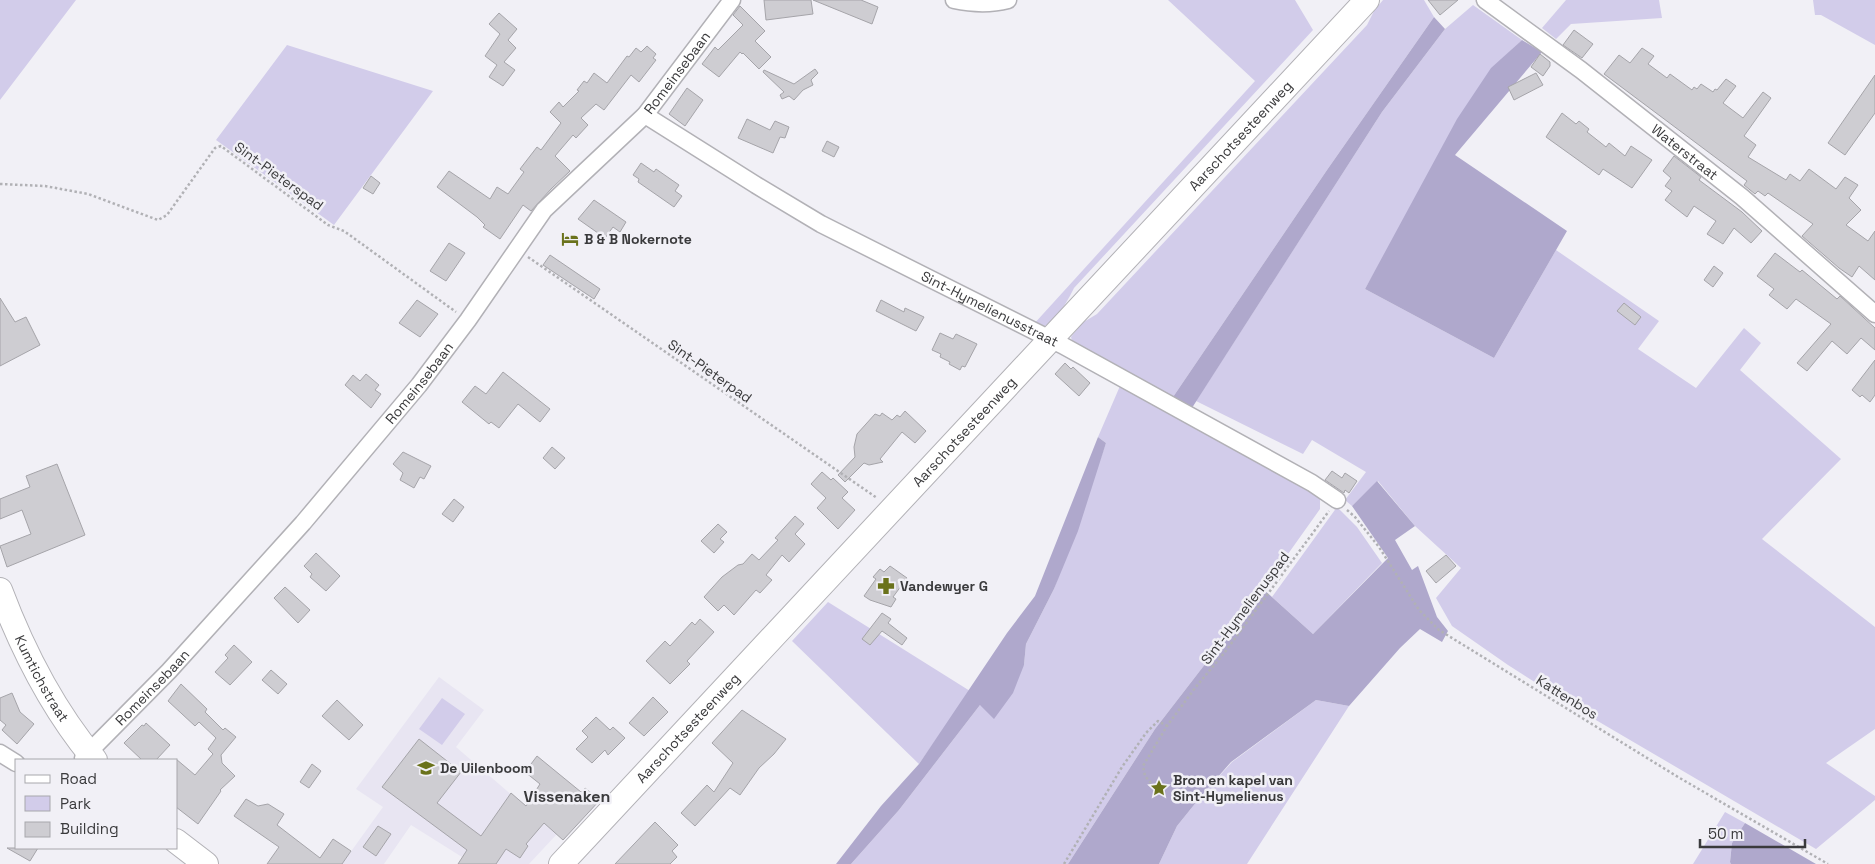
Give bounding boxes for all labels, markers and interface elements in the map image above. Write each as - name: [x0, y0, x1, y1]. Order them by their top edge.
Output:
- street label: Romeinsebaan: [640, 28, 714, 118]
- street label: Aarschotsesteenweg: [1185, 77, 1296, 194]
- street label: Waterstraat: [1648, 120, 1722, 184]
- street label: Sint-Pieterspad: [231, 138, 327, 214]
- hotel icon: B & B Nokernote: [560, 229, 580, 249]
- place label: B & B Nokernote: [584, 230, 692, 248]
- street label: Sint-Hymelienusstraat: [918, 267, 1062, 351]
- street label: Sint-Pieterpad: [665, 335, 755, 407]
- street label: Romeinsebaan: [381, 339, 457, 427]
- street label: Aarschotsesteenweg: [909, 373, 1020, 491]
- street label: Sint-Hymelienuspad: [1197, 548, 1293, 668]
- pharmacy icon: Vandewyer G: [876, 576, 896, 596]
- place label: Vandewyer G: [900, 577, 988, 595]
- street label: Kumtichstraat: [11, 632, 73, 725]
- street label: Romeinsebaan: [111, 645, 193, 729]
- street label: Aarschotsesteenweg: [632, 669, 744, 787]
- street label: Kattenbos: [1533, 671, 1601, 723]
- school or university icon: De Uilenboom: [416, 758, 436, 778]
- legend: [15, 759, 178, 849]
- place label: De Uilenboom: [440, 759, 533, 777]
- text: Road: [60, 769, 97, 788]
- place label: Bron en kapel van Sint-Hymelienus: [1173, 771, 1293, 805]
- place icon: Bron en kapel van Sint-Hymelienus: [1149, 778, 1169, 798]
- district label: Vissenaken: [524, 786, 610, 807]
- text: Park: [60, 794, 91, 813]
- scale bar: [1700, 816, 1805, 848]
- text: Building: [60, 819, 119, 838]
- text: 50 m: [1708, 824, 1743, 843]

